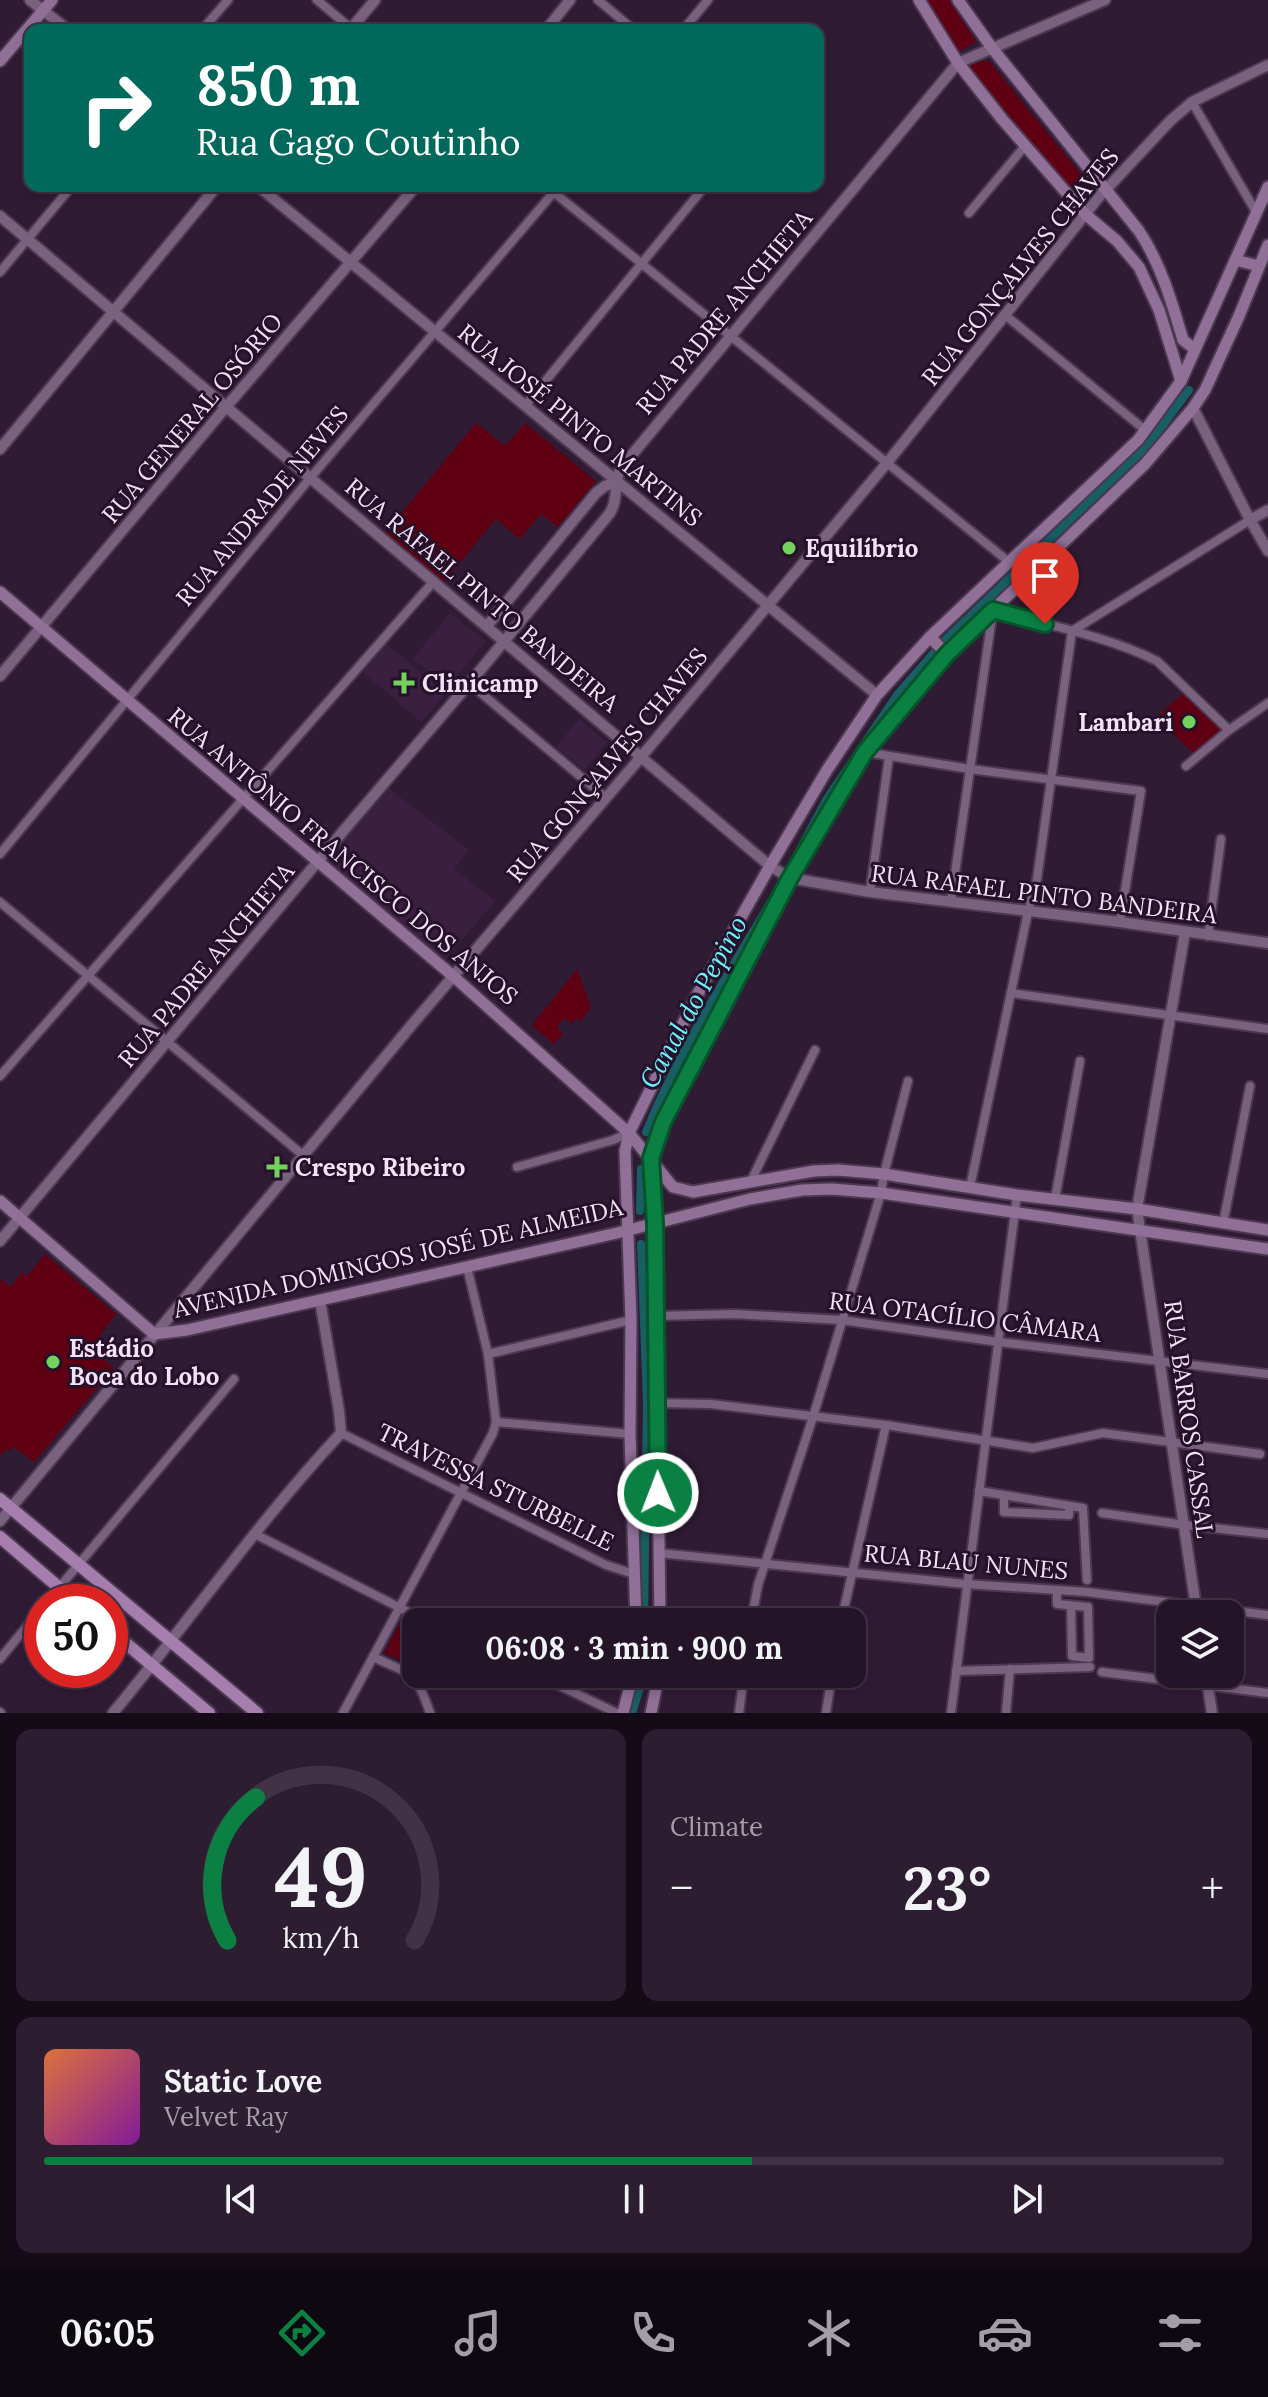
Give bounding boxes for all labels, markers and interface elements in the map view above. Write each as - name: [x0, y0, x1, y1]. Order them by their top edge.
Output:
- text: 850 m: [196, 49, 360, 120]
- icon: right: [64, 56, 168, 160]
- text: Rua Gago Coutinho: [196, 119, 521, 165]
- street label: RUA GONÇALVES CHAVES: [915, 142, 1125, 392]
- street label: RUA PADRE ANCHIETA: [629, 203, 819, 421]
- street label: RUA GENERAL OSÓRIO: [95, 307, 289, 529]
- street label: RUA JOSÉ PINTO MARTINS: [452, 317, 708, 533]
- street label: RUA ANDRADE NEVES: [169, 399, 355, 613]
- street label: RUA RAFAEL PINTO BANDEIRA: [339, 471, 626, 719]
- place label: Equilíbrio: [805, 533, 918, 564]
- marker: Equilíbrio: [780, 539, 798, 557]
- pin: [1011, 542, 1079, 624]
- icon: arrive: [1023, 554, 1067, 598]
- street label: RUA GONÇALVES CHAVES: [500, 641, 714, 889]
- place label: Clinicamp: [422, 668, 538, 699]
- marker: Clinicamp: [393, 672, 415, 694]
- street label: RUA ANTÔNIO FRANCISCO DOS ANJOS: [162, 700, 524, 1012]
- place label: Lambari: [1078, 707, 1173, 738]
- marker: Lambari: [1180, 713, 1198, 731]
- street label: RUA PADRE ANCHIETA: [111, 856, 301, 1074]
- street label: RUA RAFAEL PINTO BANDEIRA: [869, 857, 1220, 931]
- water label: Canal do Pepino: [632, 910, 754, 1094]
- place label: Crespo Ribeiro: [295, 1152, 465, 1183]
- marker: Crespo Ribeiro: [266, 1156, 288, 1178]
- street label: AVENIDA DOMINGOS JOSÉ DE ALMEIDA: [169, 1191, 626, 1325]
- street label: RUA OTACÍLIO CÂMARA: [827, 1285, 1104, 1349]
- street label: RUA BARROS CASSAL: [1157, 1298, 1221, 1540]
- place label: Estádio Boca do Lobo: [69, 1333, 219, 1392]
- marker: Estádio Boca do Lobo: [44, 1353, 62, 1371]
- street label: TRAVESSA STURBELLE: [373, 1416, 619, 1558]
- position arrow: [616, 1451, 700, 1535]
- street label: RUA BLAU NUNES: [863, 1538, 1069, 1586]
- speed limit sign: 50: [24, 1584, 128, 1688]
- map controls: [1156, 1600, 1244, 1688]
- button: layers: [1156, 1600, 1244, 1688]
- text: 06:08 · 3 min · 900 m: [485, 1629, 783, 1667]
- text: Climate: [670, 1810, 763, 1843]
- text: 49: [274, 1823, 368, 1930]
- text: 23°: [903, 1850, 991, 1926]
- text: −: [670, 1860, 693, 1916]
- text: +: [1201, 1860, 1224, 1916]
- text: km/h: [282, 1919, 360, 1956]
- text: Static Love: [164, 2062, 322, 2100]
- text: Velvet Ray: [164, 2100, 288, 2133]
- icon: previous: [219, 2177, 263, 2221]
- icon: pause: [612, 2177, 656, 2221]
- icon: next: [1005, 2177, 1049, 2221]
- icon: directions: [274, 2305, 330, 2361]
- icon: music: [450, 2305, 506, 2361]
- icon: phone: [625, 2305, 681, 2361]
- icon: climate: [801, 2305, 857, 2361]
- icon: car: [977, 2305, 1033, 2361]
- icon: filters: [1152, 2305, 1208, 2361]
- text: 06:05: [60, 2310, 155, 2356]

